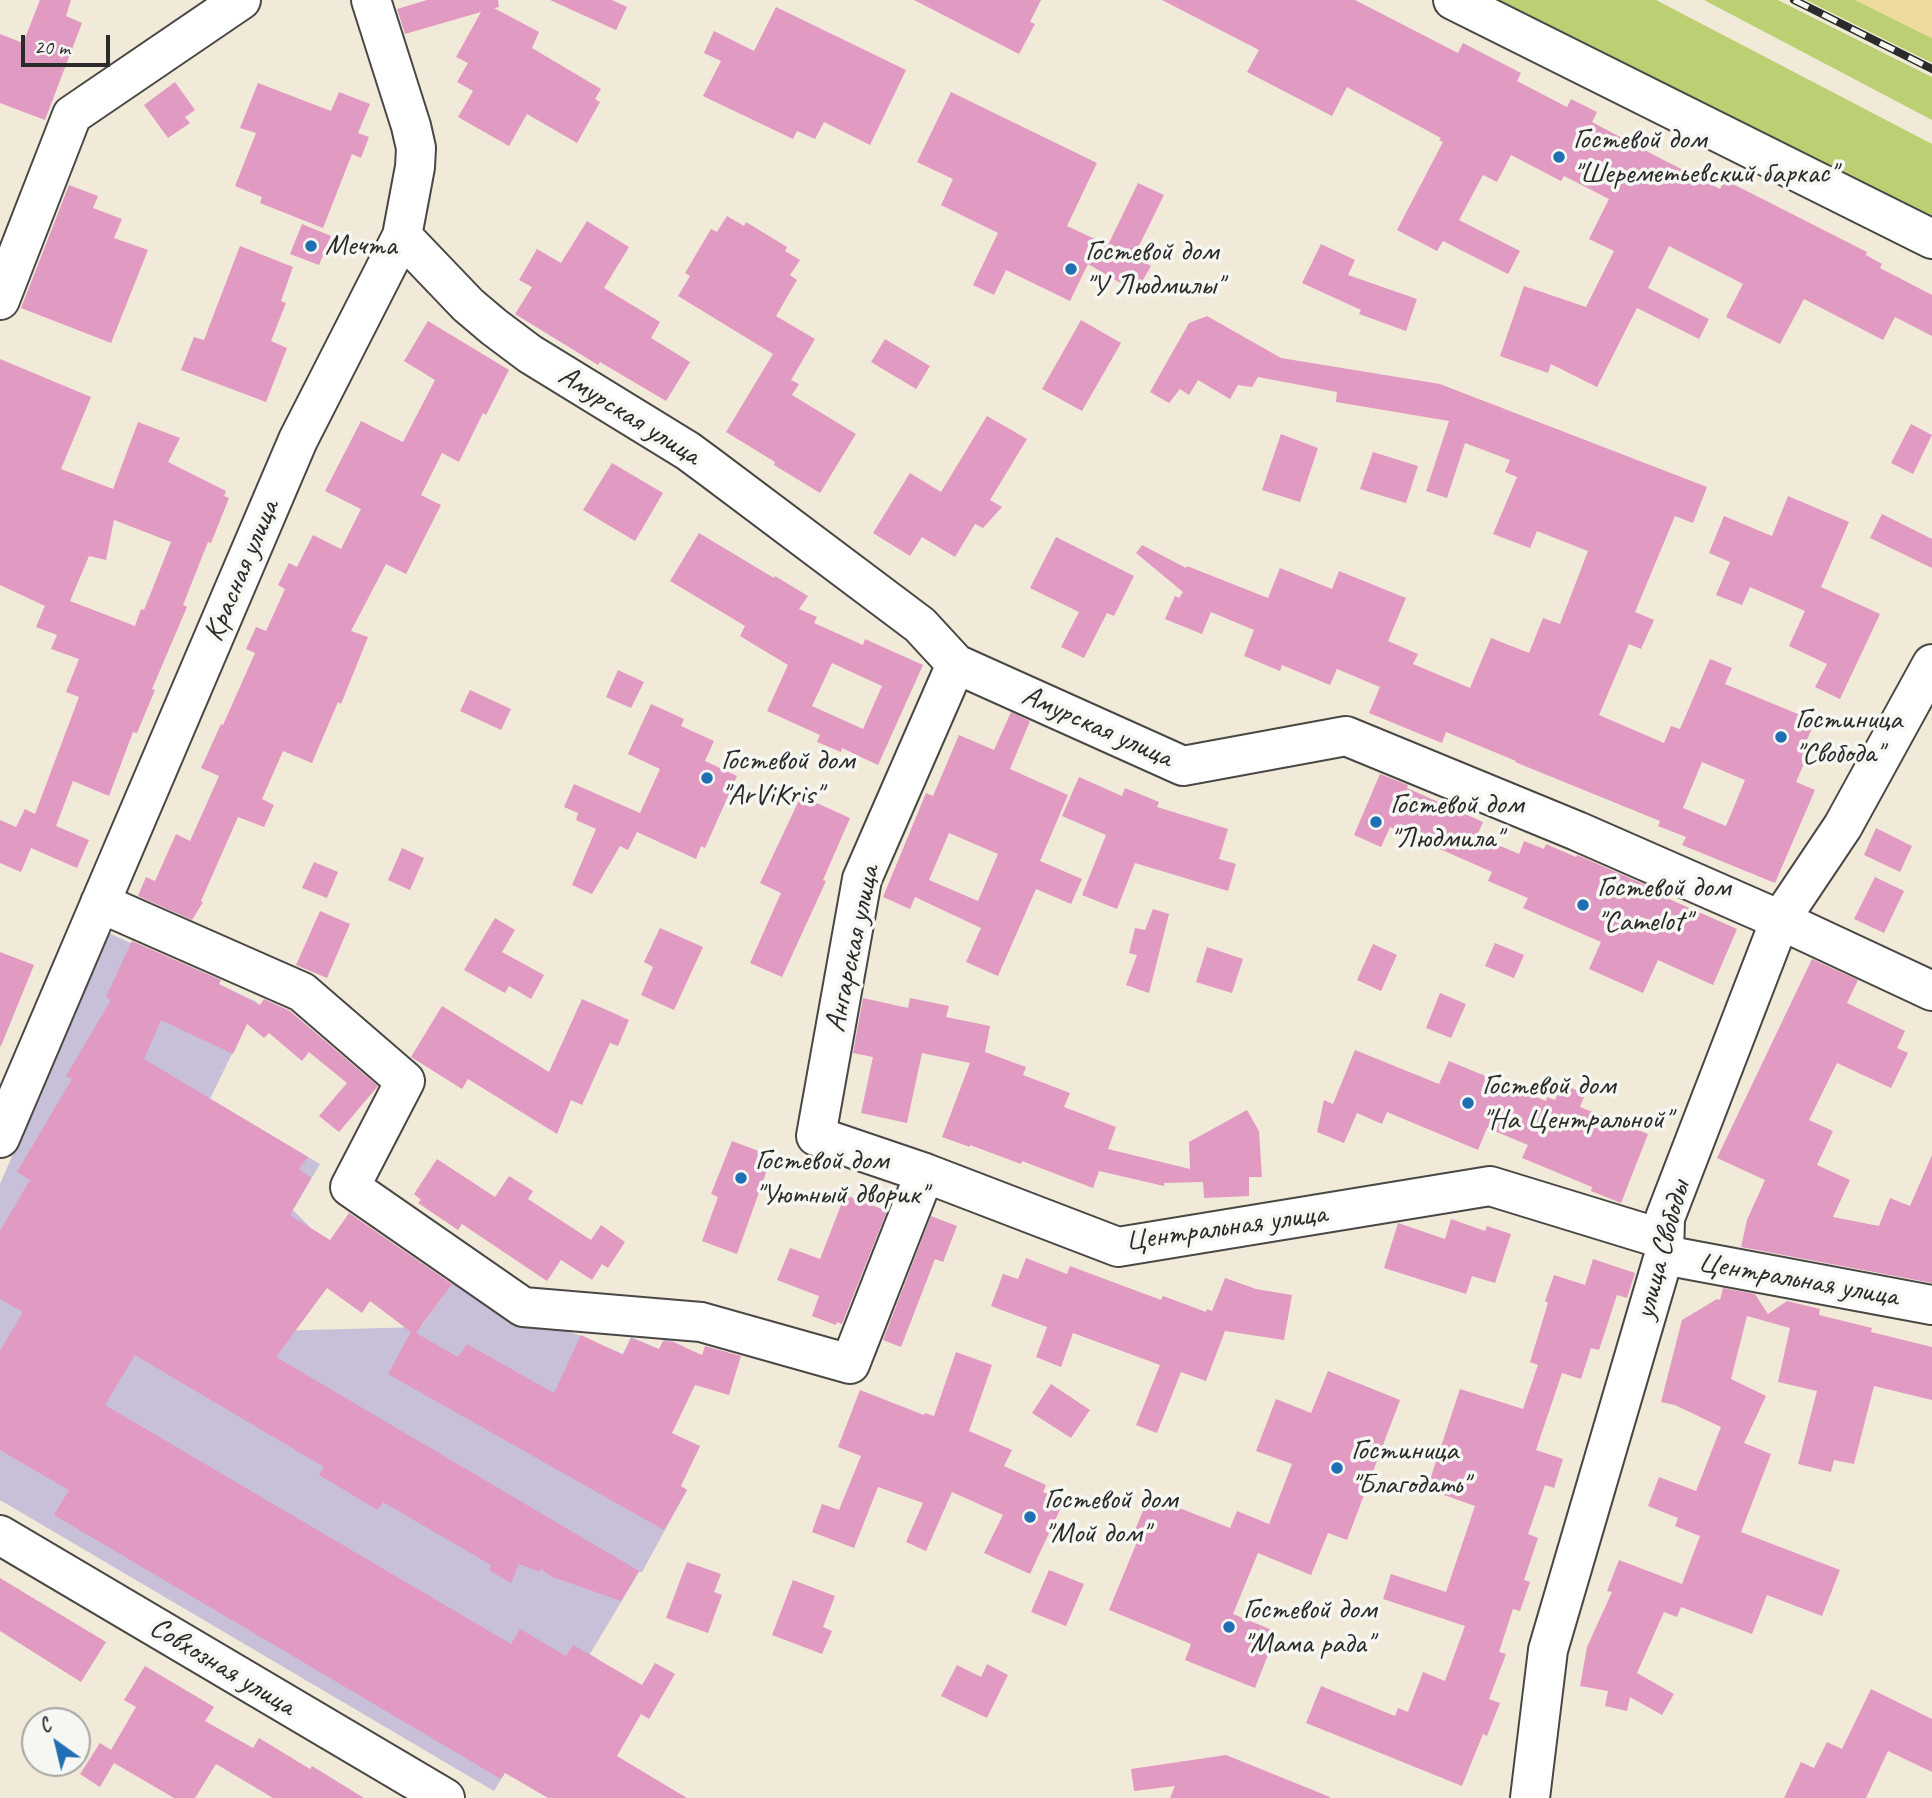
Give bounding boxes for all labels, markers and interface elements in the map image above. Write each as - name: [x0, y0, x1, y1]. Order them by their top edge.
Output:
- scale bar: [24, 21, 114, 65]
- text: 20 m: [34, 34, 70, 60]
- place label: Гостевой дом "Шереметьевский баркас": [1573, 122, 1836, 192]
- marker: Гостевой дом "Шереметьевский баркас": [1551, 149, 1567, 165]
- place label: Мечта: [325, 228, 397, 264]
- place label: Гостевой дом "У Людмилы": [1085, 234, 1223, 304]
- marker: Мечта: [303, 238, 319, 254]
- marker: Гостевой дом "У Людмилы": [1063, 261, 1079, 277]
- street label: Амурская улица: [551, 358, 707, 474]
- street label: Красная улица: [196, 495, 288, 647]
- street label: Амурская улица: [1016, 678, 1178, 776]
- place label: Гостиница "Свобода": [1795, 702, 1902, 772]
- marker: Гостиница "Свобода": [1773, 729, 1789, 745]
- place label: Гостевой дом "ArViKris": [721, 743, 854, 814]
- marker: Гостевой дом "ArViKris": [699, 770, 715, 786]
- place label: Гостевой дом "Людмила": [1390, 787, 1523, 858]
- marker: Гостевой дом "Людмила": [1368, 814, 1384, 830]
- street label: Ангарская улица: [818, 863, 888, 1035]
- place label: Гостевой дом "Camelot": [1597, 870, 1730, 940]
- marker: Гостевой дом "Camelot": [1575, 897, 1591, 913]
- place label: Гостевой дом "На Центральной": [1482, 1068, 1671, 1138]
- marker: Гостевой дом "На Центральной": [1460, 1095, 1476, 1111]
- place label: Гостевой дом "Уютный дворик": [755, 1143, 927, 1214]
- marker: Гостевой дом "Уютный дворик": [733, 1170, 749, 1186]
- street label: улица Свободы: [1627, 1177, 1699, 1323]
- street label: Центральная улица: [1123, 1196, 1329, 1260]
- street label: Центральная улица: [1695, 1245, 1901, 1315]
- place label: Гостиница "Благодать": [1351, 1433, 1469, 1504]
- marker: Гостиница "Благодать": [1329, 1460, 1345, 1476]
- place label: Гостевой дом "Мой дом": [1044, 1482, 1177, 1552]
- marker: Гостевой дом "Мой дом": [1022, 1509, 1038, 1525]
- place label: Гостевой дом "Мама рада": [1243, 1592, 1376, 1662]
- street label: Совхозная улица: [143, 1610, 301, 1724]
- marker: Гостевой дом "Мама рада": [1221, 1619, 1237, 1635]
- north arrow: [21, 1707, 91, 1777]
- text: С: [35, 1714, 56, 1739]

